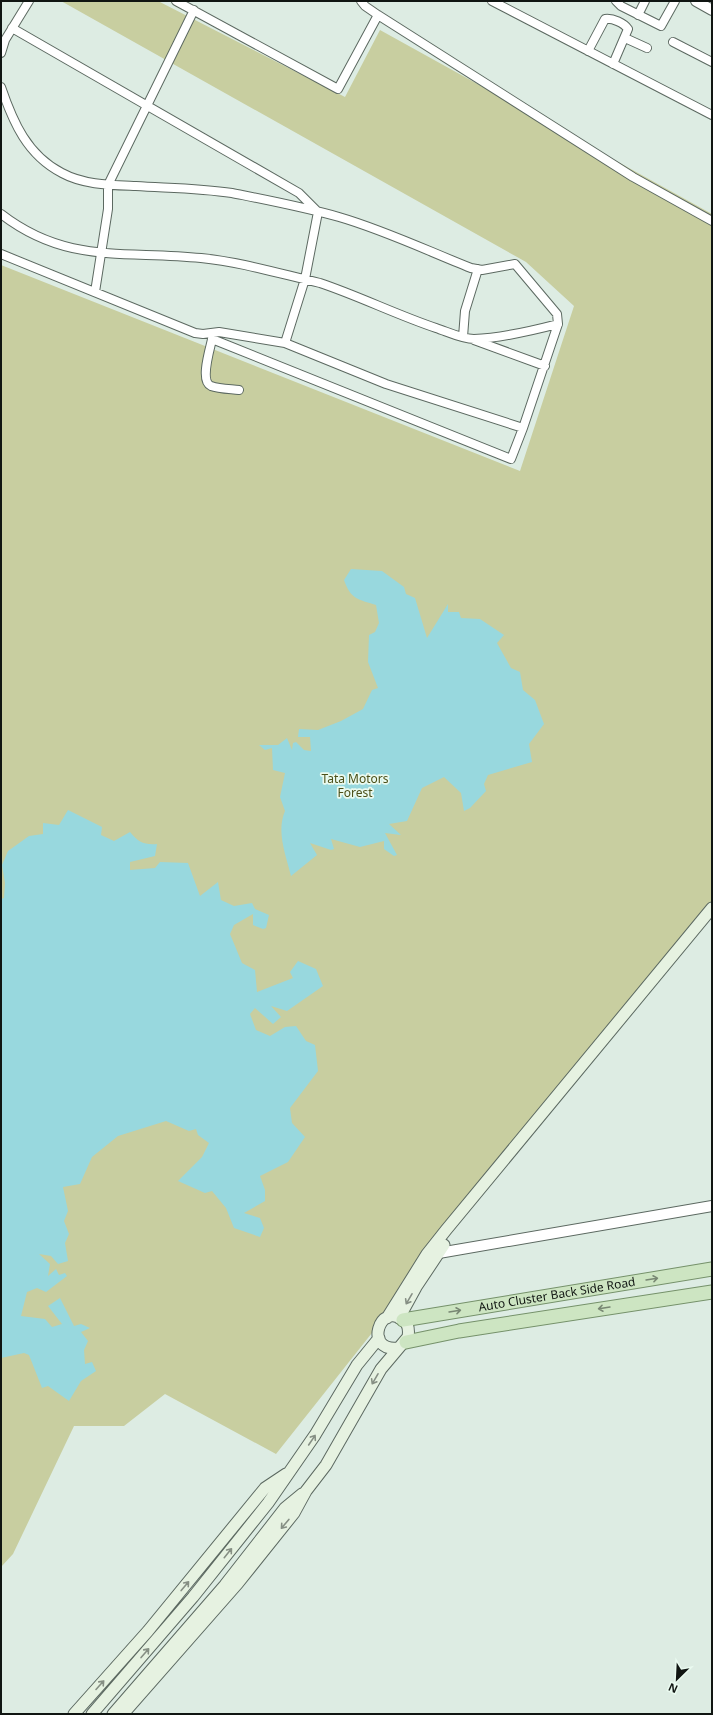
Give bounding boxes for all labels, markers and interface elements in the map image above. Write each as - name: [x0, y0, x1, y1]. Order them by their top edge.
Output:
- park label: Tata Motors Forest: [321, 770, 389, 801]
- street label: Auto Cluster Back Side Road: [477, 1273, 636, 1315]
- one-way arrow: [645, 1275, 658, 1283]
- one-way arrow: [405, 1293, 413, 1305]
- one-way arrow: [598, 1304, 611, 1312]
- one-way arrow: [448, 1306, 461, 1314]
- one-way arrow: [370, 1373, 378, 1385]
- one-way arrow: [308, 1435, 316, 1446]
- one-way arrow: [281, 1519, 290, 1529]
- one-way arrow: [223, 1548, 232, 1558]
- one-way arrow: [180, 1581, 189, 1592]
- one-way arrow: [140, 1647, 149, 1658]
- north arrow: [657, 1659, 697, 1699]
- one-way arrow: [95, 1680, 104, 1690]
- text: N: [666, 1680, 680, 1697]

